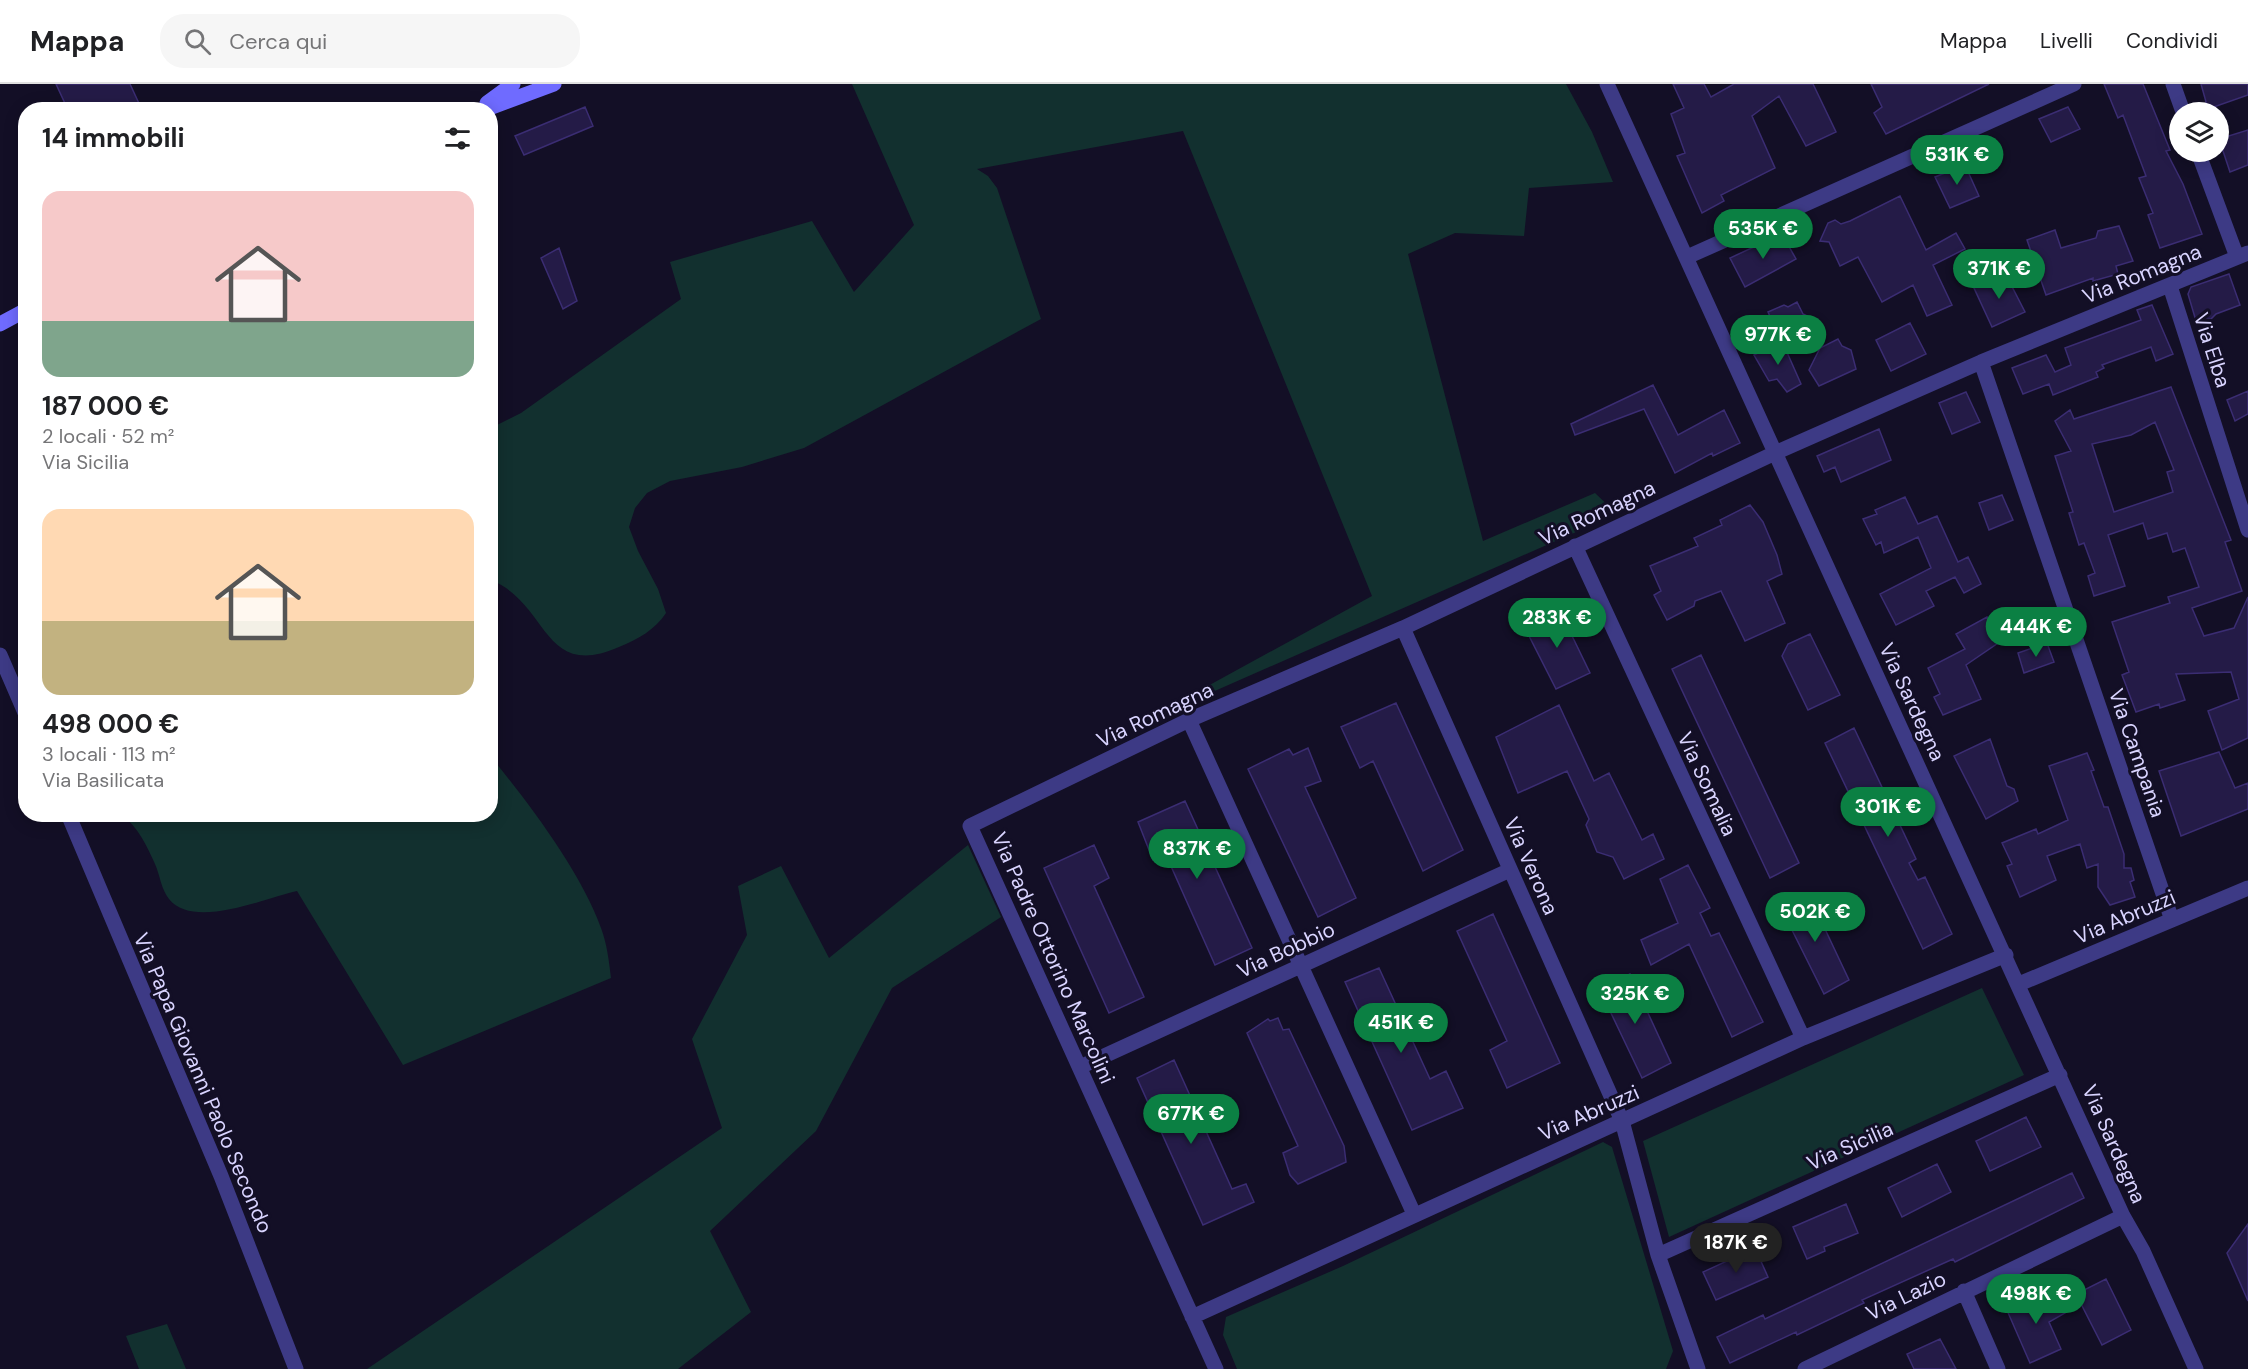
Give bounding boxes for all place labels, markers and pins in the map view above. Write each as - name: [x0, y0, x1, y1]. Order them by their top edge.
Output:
- pin: 531K €: [1908, 135, 2006, 186]
- pin: 535K €: [1714, 209, 1812, 260]
- pin: 371K €: [1950, 249, 2048, 300]
- pin: 977K €: [1729, 315, 1827, 366]
- pin: 283K €: [1508, 598, 1606, 649]
- pin: 444K €: [1987, 607, 2085, 658]
- pin: 301K €: [1839, 787, 1937, 838]
- pin: 837K €: [1148, 829, 1246, 880]
- pin: 502K €: [1766, 892, 1864, 943]
- pin: 325K €: [1586, 974, 1684, 1025]
- pin: 451K €: [1352, 1003, 1450, 1054]
- pin: 677K €: [1142, 1094, 1240, 1145]
- pin: 187K €: [1687, 1223, 1785, 1274]
- pin: 498K €: [1987, 1274, 2085, 1325]

